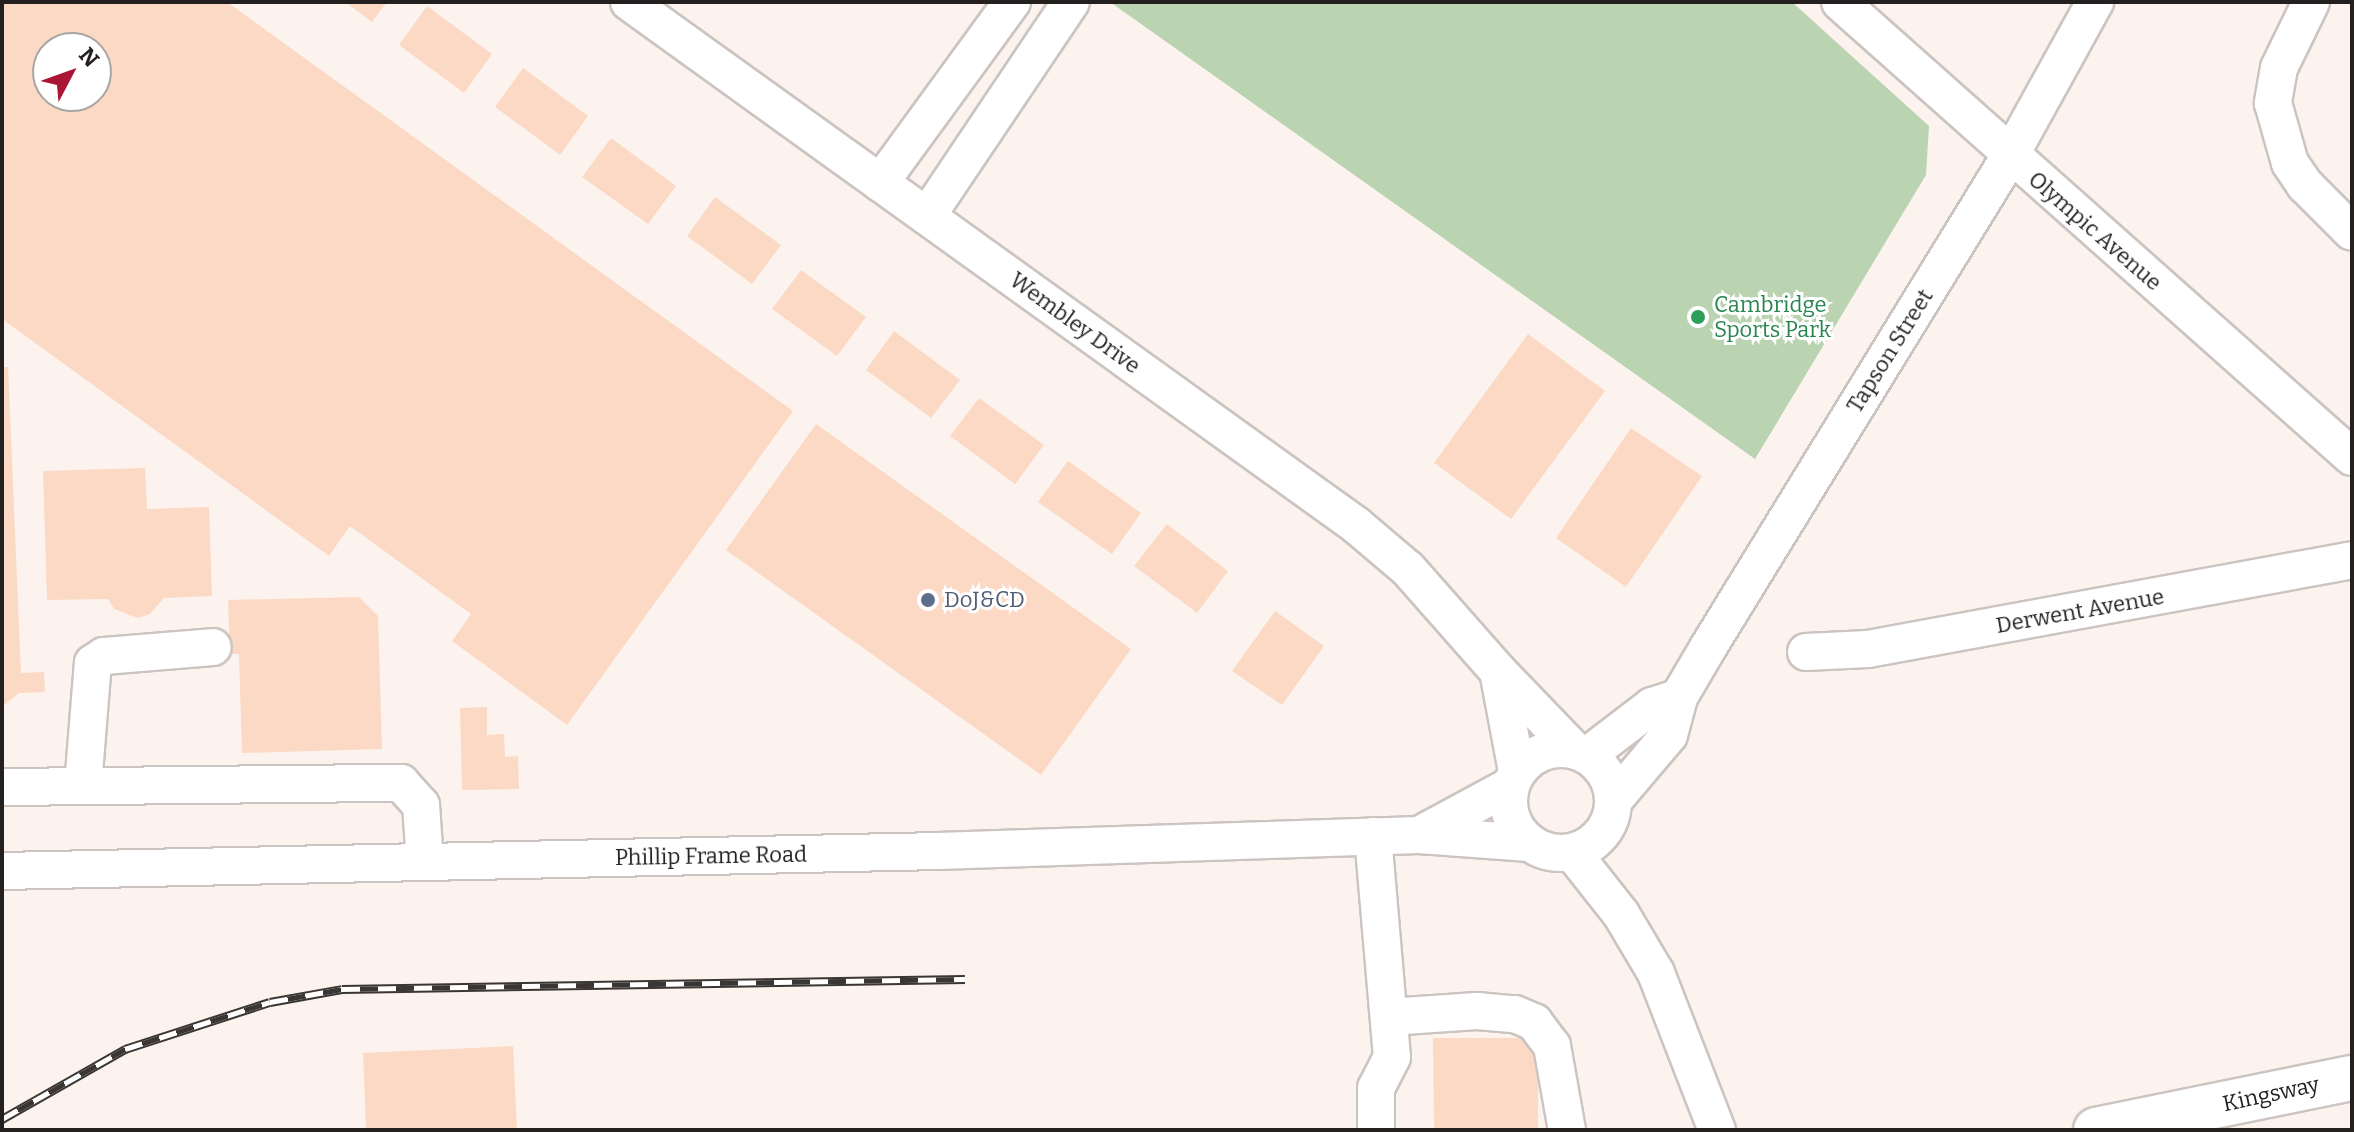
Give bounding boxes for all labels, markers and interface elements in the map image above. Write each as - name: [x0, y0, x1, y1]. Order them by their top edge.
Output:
- north arrow: [32, 32, 112, 112]
- text: N: [73, 42, 105, 72]
- street label: Olympic Avenue: [2023, 166, 2167, 296]
- street label: Wembley Drive: [1005, 267, 1145, 379]
- street label: Tapson Street: [1842, 284, 1938, 418]
- place label: Cambridge Sports Park: [1714, 291, 1831, 342]
- marker: Cambridge Sports Park: [1689, 308, 1707, 326]
- street label: Derwent Avenue: [1994, 583, 2166, 639]
- place label: DoJ&CD: [944, 587, 1025, 613]
- marker: DoJ&CD: [919, 591, 937, 609]
- street label: Phillip Frame Road: [615, 841, 807, 871]
- street label: Kingsway: [2220, 1071, 2322, 1117]

